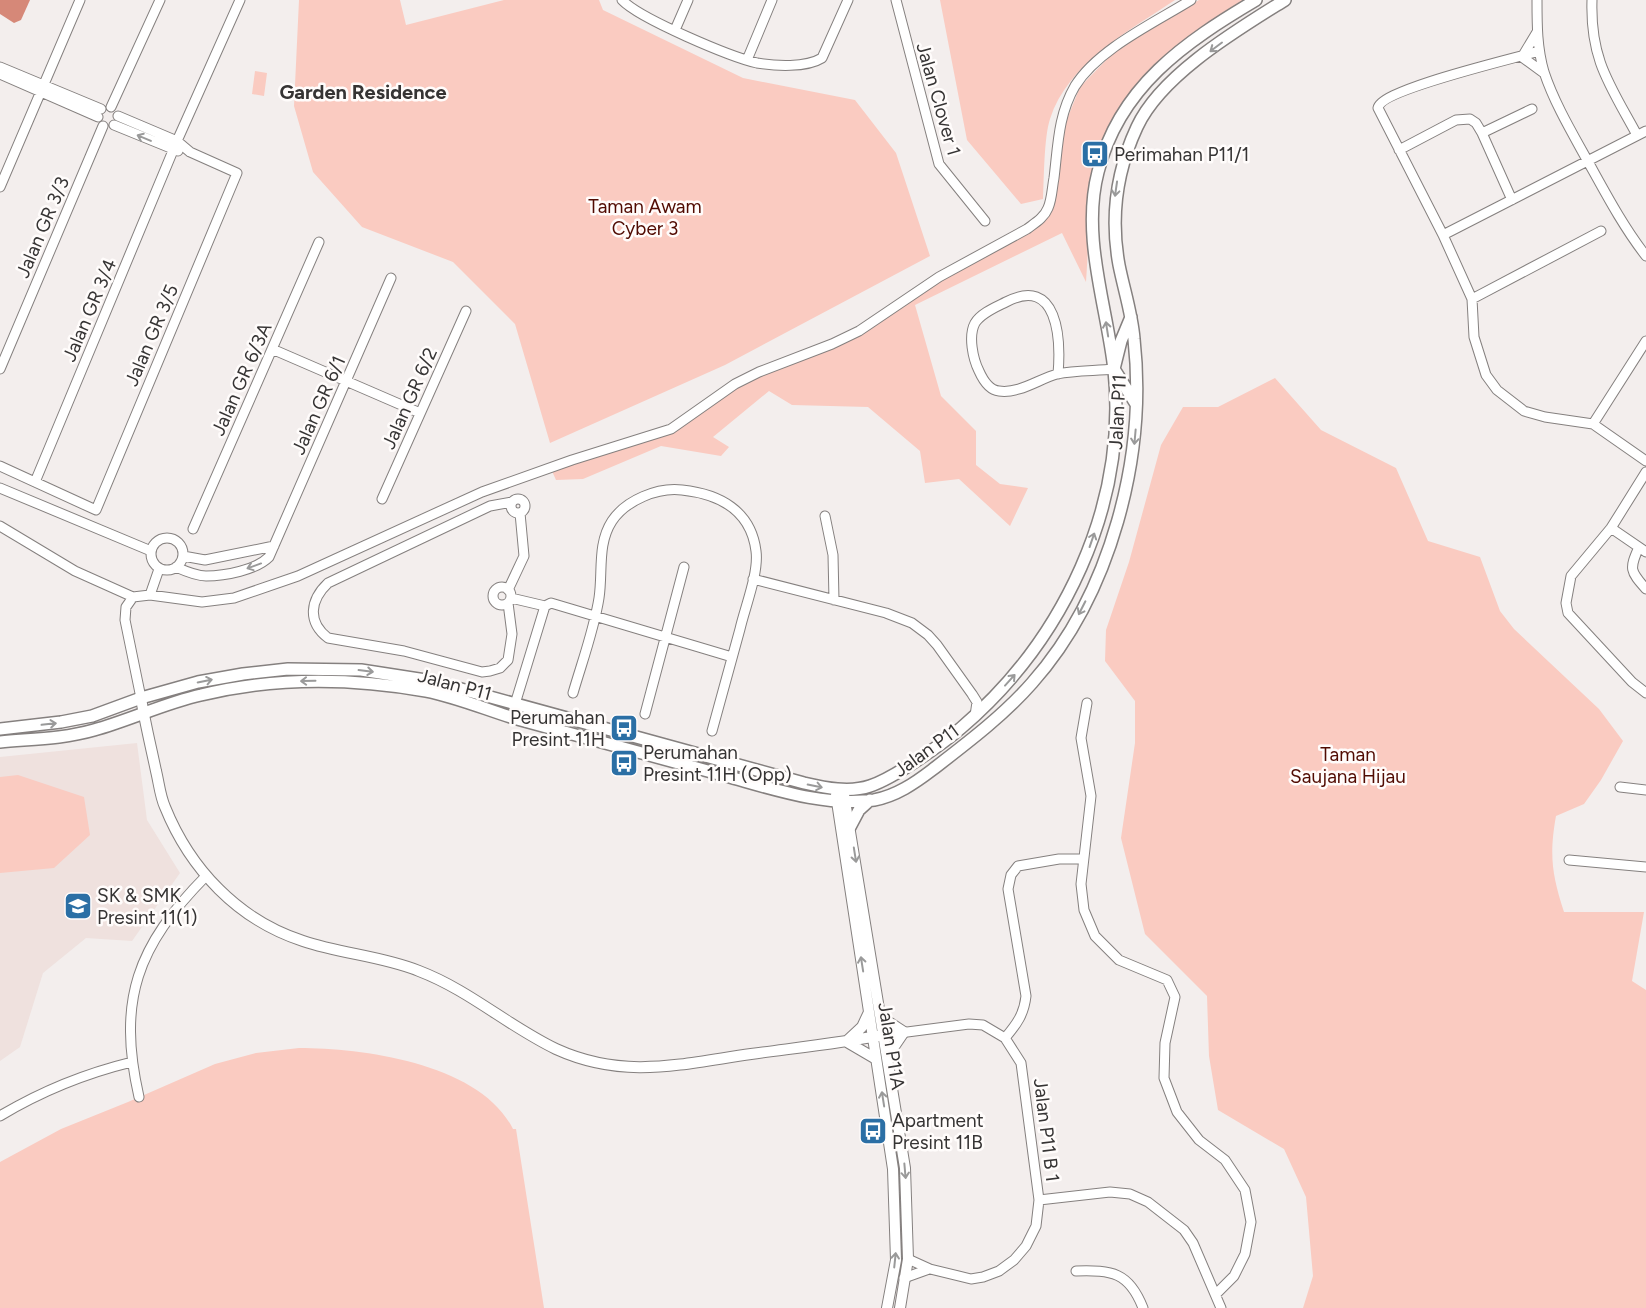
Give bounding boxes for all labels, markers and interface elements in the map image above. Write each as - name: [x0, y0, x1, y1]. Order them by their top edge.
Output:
- street label: Jalan Clover 1: [911, 40, 966, 158]
- one-way arrow: [1210, 41, 1223, 52]
- district label: Garden Residence: [279, 80, 447, 104]
- one-way arrow: [137, 132, 152, 142]
- bus stop icon: Perimahan P11/1: [1080, 139, 1110, 169]
- place label: Perimahan P11/1: [1114, 143, 1249, 166]
- street label: Jalan GR 3/3: [11, 173, 74, 281]
- one-way arrow: [1111, 181, 1121, 197]
- park label: Taman Awam Cyber 3: [588, 195, 702, 240]
- street label: Jalan GR 3/4: [58, 255, 121, 365]
- street label: Jalan GR 3/5: [120, 281, 183, 390]
- street label: Jalan GR 6/3A: [206, 319, 277, 439]
- one-way arrow: [1102, 321, 1112, 337]
- street label: Jalan GR 6/2: [377, 344, 442, 452]
- street label: Jalan GR 6/1: [286, 352, 350, 458]
- street label: Jalan P11: [1104, 374, 1131, 450]
- one-way arrow: [1130, 429, 1139, 445]
- one-way arrow: [1088, 533, 1097, 549]
- one-way arrow: [247, 562, 263, 571]
- one-way arrow: [1077, 600, 1087, 615]
- street label: Jalan P11: [416, 664, 494, 705]
- one-way arrow: [358, 666, 374, 676]
- one-way arrow: [1004, 673, 1016, 686]
- one-way arrow: [196, 676, 212, 686]
- one-way arrow: [300, 676, 316, 686]
- place label: Perumahan Presint 11H: [510, 706, 605, 751]
- bus stop icon: Perumahan Presint 11H: [609, 713, 639, 743]
- one-way arrow: [40, 719, 56, 729]
- street label: Jalan P11: [889, 719, 964, 782]
- place label: Perumahan Presint 11H (Opp): [643, 741, 792, 786]
- park label: Taman Saujana Hijau: [1290, 743, 1406, 788]
- bus stop icon: Perumahan Presint 11H (Opp): [609, 748, 639, 778]
- one-way arrow: [807, 781, 823, 791]
- one-way arrow: [850, 846, 860, 862]
- place label: SK & SMK Presint 11(1): [97, 884, 197, 929]
- school or university icon: SK & SMK Presint 11(1): [63, 891, 93, 921]
- one-way arrow: [857, 956, 867, 972]
- street label: Jalan P11A: [873, 1001, 910, 1092]
- street label: Jalan P11 B 1: [1029, 1077, 1064, 1183]
- one-way arrow: [877, 1091, 887, 1107]
- place label: Apartment Presint 11B: [892, 1109, 984, 1154]
- bus stop icon: Apartment Presint 11B: [858, 1116, 888, 1146]
- one-way arrow: [900, 1162, 909, 1178]
- one-way arrow: [890, 1252, 900, 1268]

